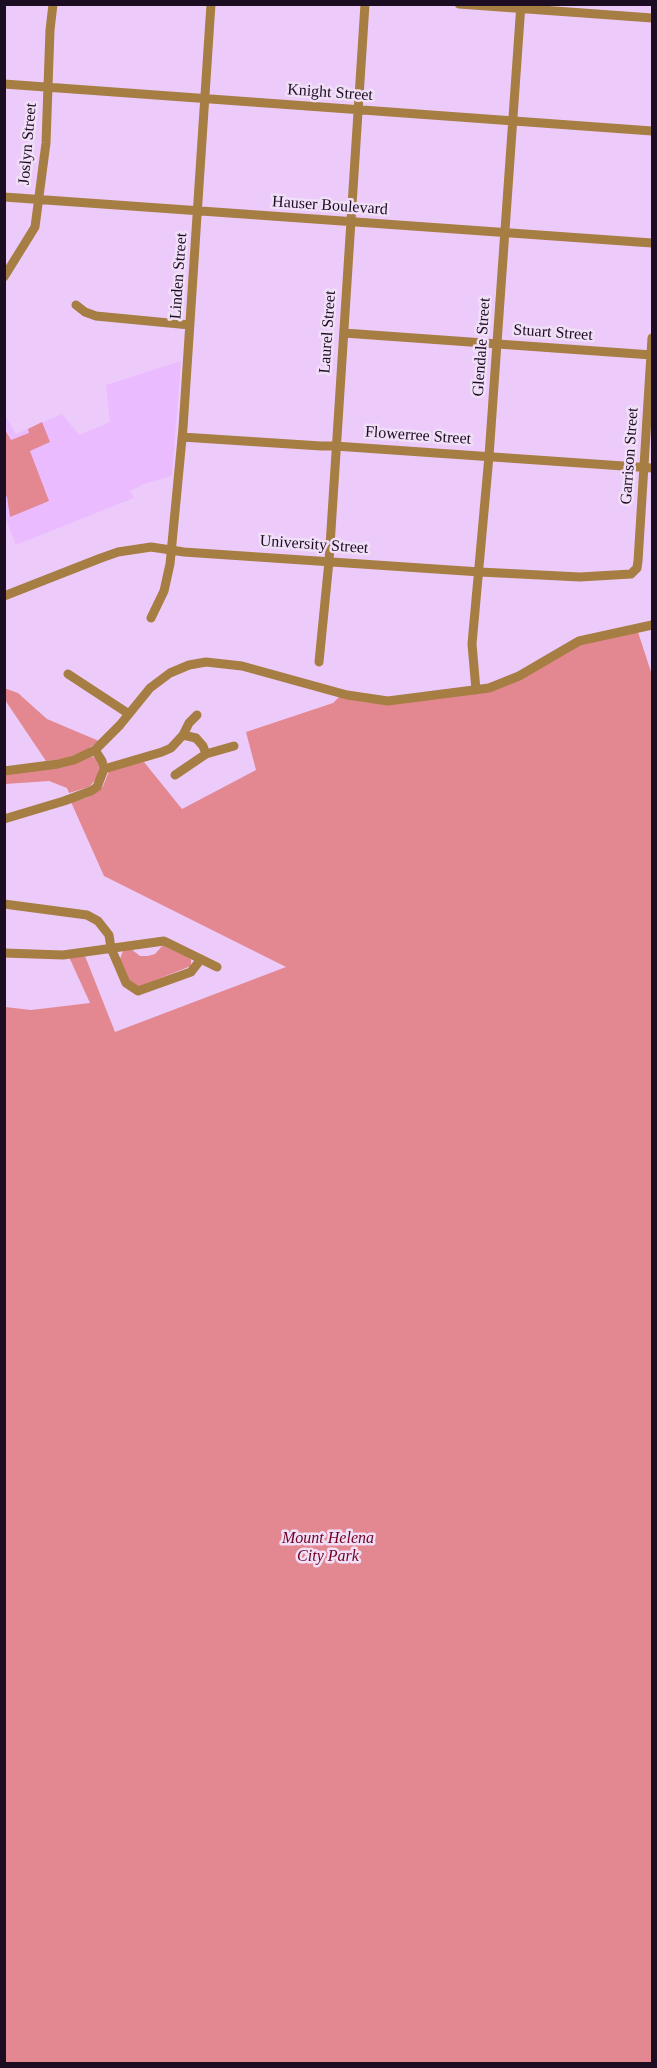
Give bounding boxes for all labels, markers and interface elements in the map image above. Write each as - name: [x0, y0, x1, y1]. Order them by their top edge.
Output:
- street label: Knight Street: [287, 80, 373, 106]
- street label: Joslyn Street: [15, 102, 41, 186]
- street label: Hauser Boulevard: [271, 192, 389, 220]
- street label: Linden Street: [166, 232, 192, 320]
- street label: Laurel Street: [316, 290, 340, 374]
- street label: Glendale Street: [469, 297, 495, 397]
- street label: Stuart Street: [513, 321, 593, 345]
- street label: Garrison Street: [617, 407, 643, 505]
- street label: Flowerree Street: [364, 423, 472, 449]
- street label: University Street: [259, 532, 369, 558]
- park label: Mount Helena City Park: [282, 1529, 374, 1567]

